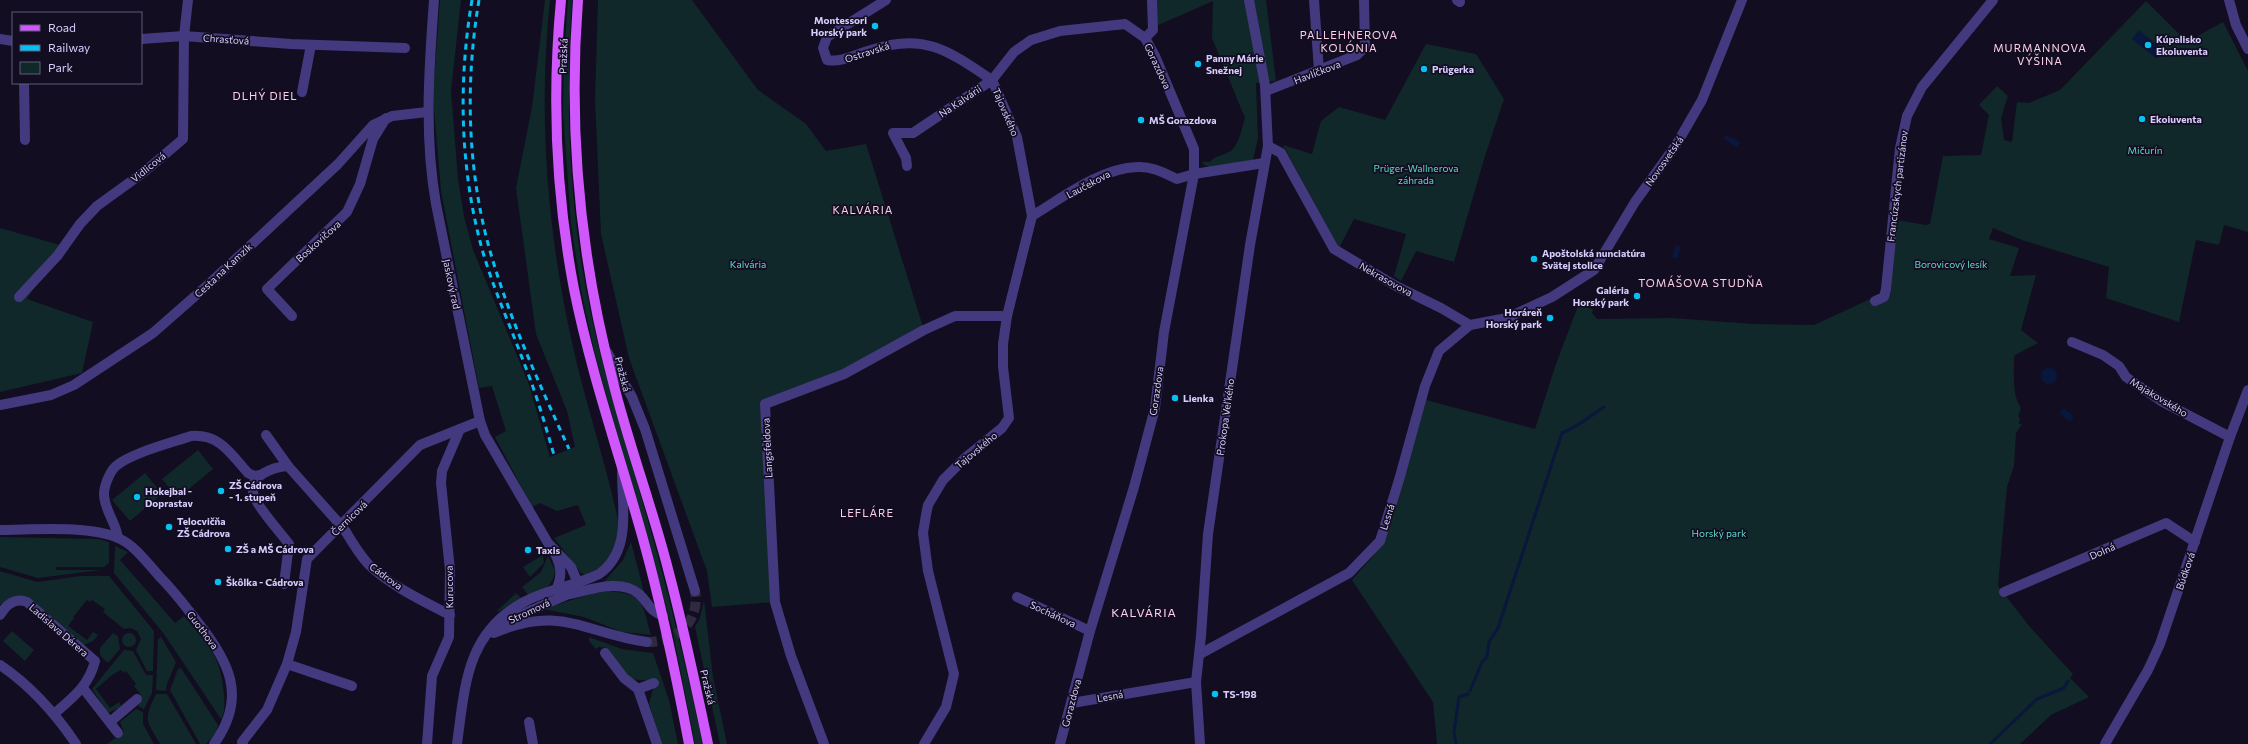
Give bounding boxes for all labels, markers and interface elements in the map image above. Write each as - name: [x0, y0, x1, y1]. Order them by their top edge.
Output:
- legend: [12, 12, 142, 84]
- place label: Montessori Horský park: [811, 14, 867, 38]
- text: Road: [48, 20, 76, 34]
- marker: Montessori Horský park: [870, 21, 880, 31]
- district label: PALLEHNEROVA KOLÓNIA: [1300, 28, 1398, 54]
- street label: Chrasťová: [202, 31, 250, 47]
- place label: Kúpalisko Ekoiuventa: [2156, 33, 2208, 57]
- street label: Pražská: [556, 38, 570, 74]
- street label: Ostravská: [843, 39, 891, 65]
- text: Railway: [48, 40, 90, 54]
- marker: Kúpalisko Ekoiuventa: [2143, 40, 2153, 50]
- street label: Gorazdova: [1142, 41, 1174, 91]
- district label: MURMANNOVA VÝŠINA: [1993, 41, 2087, 67]
- place label: Panny Márie Snežnej: [1206, 52, 1264, 76]
- street label: Havlíčkova: [1292, 58, 1342, 86]
- marker: Panny Márie Snežnej: [1193, 59, 1203, 69]
- text: Park: [48, 60, 74, 74]
- place label: Prügerka: [1432, 63, 1474, 75]
- marker: Prügerka: [1419, 64, 1429, 74]
- street label: Na Kalvárii: [937, 82, 983, 120]
- street label: Tajovského: [991, 86, 1021, 138]
- district label: DLHÝ DIEL: [233, 88, 297, 102]
- place label: Ekoiuventa: [2150, 113, 2202, 125]
- place label: MŠ Gorazdova: [1149, 114, 1216, 126]
- marker: Ekoiuventa: [2137, 114, 2147, 124]
- marker: MŠ Gorazdova: [1136, 115, 1146, 125]
- street label: Francúzskych partizánov: [1884, 130, 1910, 242]
- street label: Novosvetská: [1642, 134, 1686, 188]
- park label: Mičurín: [2128, 144, 2162, 156]
- street label: Vidlicová: [128, 149, 168, 185]
- park label: Prüger-Wallnerova záhrada: [1373, 162, 1459, 186]
- street label: Laučekova: [1064, 167, 1112, 201]
- district label: KALVÁRIA: [833, 202, 893, 216]
- street label: Boskovičova: [293, 218, 343, 264]
- street label: Cesta na Kamzík: [192, 240, 255, 300]
- place label: Apoštolská nunciatúra Svätej stolice: [1542, 247, 1645, 271]
- marker: Apoštolská nunciatúra Svätej stolice: [1529, 254, 1539, 264]
- street label: Jaskový rad: [441, 258, 463, 310]
- park label: Kalvária: [730, 258, 766, 270]
- park label: Borovicový lesík: [1914, 258, 1988, 270]
- street label: Nekrasovova: [1357, 260, 1415, 298]
- district label: TOMÁŠOVA STUDŇA: [1638, 275, 1764, 289]
- place label: Galéria Horský park: [1573, 284, 1629, 308]
- marker: Galéria Horský park: [1632, 291, 1642, 301]
- place label: Horáreň Horský park: [1486, 306, 1542, 330]
- marker: Horáreň Horský park: [1545, 313, 1555, 323]
- street label: Pražská: [613, 355, 633, 393]
- street label: Gorazdova: [1147, 366, 1165, 416]
- street label: Majakovského: [2128, 375, 2190, 419]
- street label: Prokopa Veľkého: [1214, 378, 1236, 456]
- place label: Lienka: [1183, 392, 1214, 404]
- marker: Lienka: [1170, 393, 1180, 403]
- street label: Langsfeldova: [759, 418, 775, 478]
- street label: Tajovského: [953, 429, 999, 471]
- place label: ZŠ Cádrova - 1. stupeň: [229, 479, 282, 503]
- place label: Hokejbal - Doprastav: [145, 485, 193, 509]
- marker: ZŠ Cádrova - 1. stupeň: [216, 486, 226, 496]
- marker: Hokejbal - Doprastav: [132, 492, 142, 502]
- street label: Černicová: [329, 498, 369, 538]
- street label: Lesná: [1377, 503, 1397, 531]
- district label: LEFLÁRE: [840, 505, 894, 519]
- place label: Telocvičňa ZŠ Cádrova: [177, 515, 230, 539]
- marker: Telocvičňa ZŠ Cádrova: [164, 522, 174, 532]
- park label: Horský park: [1692, 527, 1747, 539]
- street label: Dolná: [2087, 540, 2117, 562]
- place label: ZŠ a MŠ Cádrova: [236, 543, 314, 555]
- marker: ZŠ a MŠ Cádrova: [223, 544, 233, 554]
- place label: Taxis: [536, 544, 560, 556]
- marker: Taxis: [523, 545, 533, 555]
- street label: Búdková: [2173, 551, 2197, 591]
- street label: Cádrova: [367, 560, 405, 592]
- street label: Kurucova: [443, 566, 455, 608]
- place label: Škôlka - Cádrova: [226, 576, 304, 588]
- marker: Škôlka - Cádrova: [213, 577, 223, 587]
- street label: Stromová: [506, 596, 552, 626]
- street label: Socháňova: [1028, 598, 1078, 630]
- street label: Ladislava Dérera: [27, 601, 91, 659]
- district label: KALVÁRIA: [1111, 605, 1177, 619]
- street label: Guothova: [185, 609, 221, 651]
- street label: Pražská: [698, 668, 718, 706]
- street label: Gorazdova: [1059, 678, 1083, 728]
- street label: Lesná: [1096, 688, 1124, 704]
- place label: TS-198: [1223, 688, 1257, 700]
- marker: TS-198: [1210, 689, 1220, 699]

